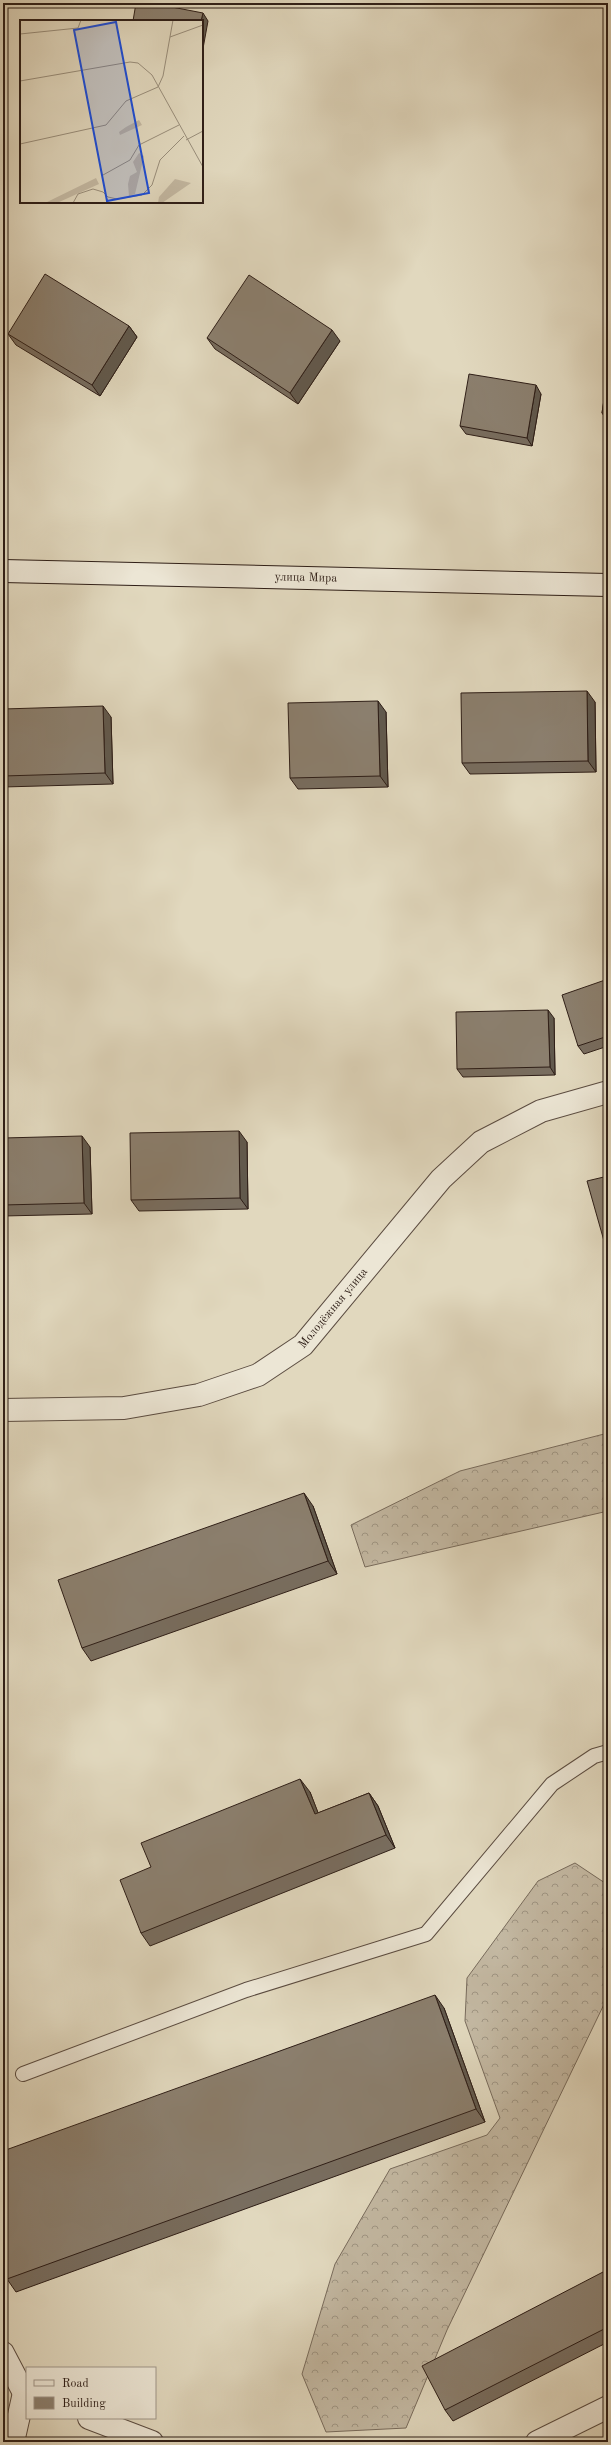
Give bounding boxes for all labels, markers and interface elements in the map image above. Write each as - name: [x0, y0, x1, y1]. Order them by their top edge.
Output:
- inset map: [20, 20, 203, 203]
- street label: улица Мира: [274, 571, 338, 585]
- street label: Молодёжная улица: [297, 1266, 370, 1351]
- legend: [26, 2367, 156, 2419]
- text: Road: [62, 2378, 89, 2390]
- text: Building: [62, 2398, 106, 2410]

